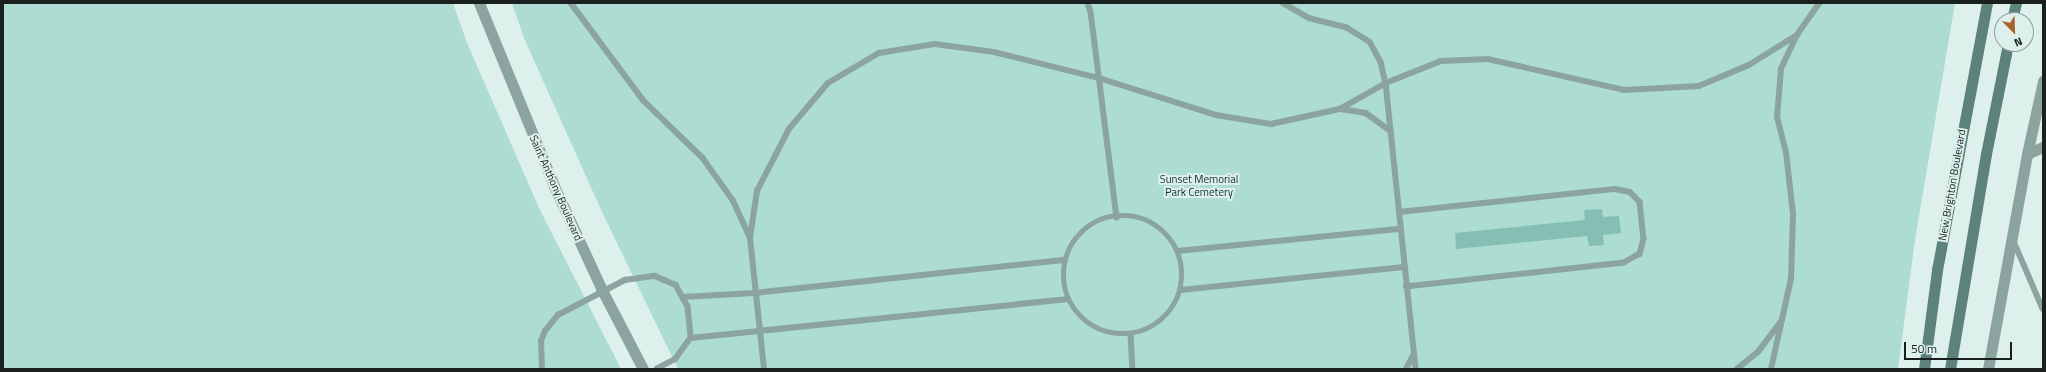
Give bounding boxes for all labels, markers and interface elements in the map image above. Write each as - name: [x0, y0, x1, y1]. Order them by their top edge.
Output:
- north arrow: [1994, 12, 2034, 52]
- text: N: [2012, 33, 2025, 51]
- street label: New Brighton Boulevard: [1936, 128, 1968, 242]
- street label: Saint Anthony Boulevard: [527, 133, 585, 243]
- park label: Sunset Memorial Park Cemetery: [1160, 173, 1238, 199]
- scale bar: [1906, 334, 2014, 360]
- text: 50 m: [1911, 339, 1937, 358]

